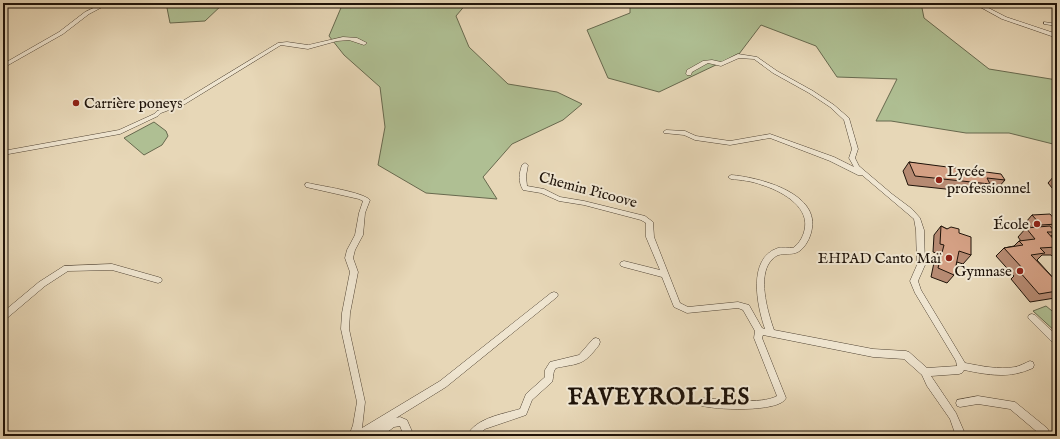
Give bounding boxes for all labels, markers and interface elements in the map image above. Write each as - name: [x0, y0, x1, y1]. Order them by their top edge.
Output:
- place label: Carrière poneys: [84, 94, 182, 113]
- marker: Carrière poneys: [71, 98, 81, 108]
- place label: Lycée professionnel: [947, 162, 1031, 198]
- street label: Chemin Picoove: [537, 168, 639, 212]
- marker: Lycée professionnel: [934, 175, 944, 185]
- place label: École: [993, 215, 1029, 234]
- marker: École: [1032, 219, 1042, 229]
- place label: EHPAD Canto Maï: [818, 249, 942, 268]
- marker: EHPAD Canto Maï: [944, 253, 954, 263]
- place label: Gymnase: [954, 262, 1012, 281]
- marker: Gymnase: [1015, 266, 1025, 276]
- district label: FAVEYROLLES: [568, 383, 750, 412]

